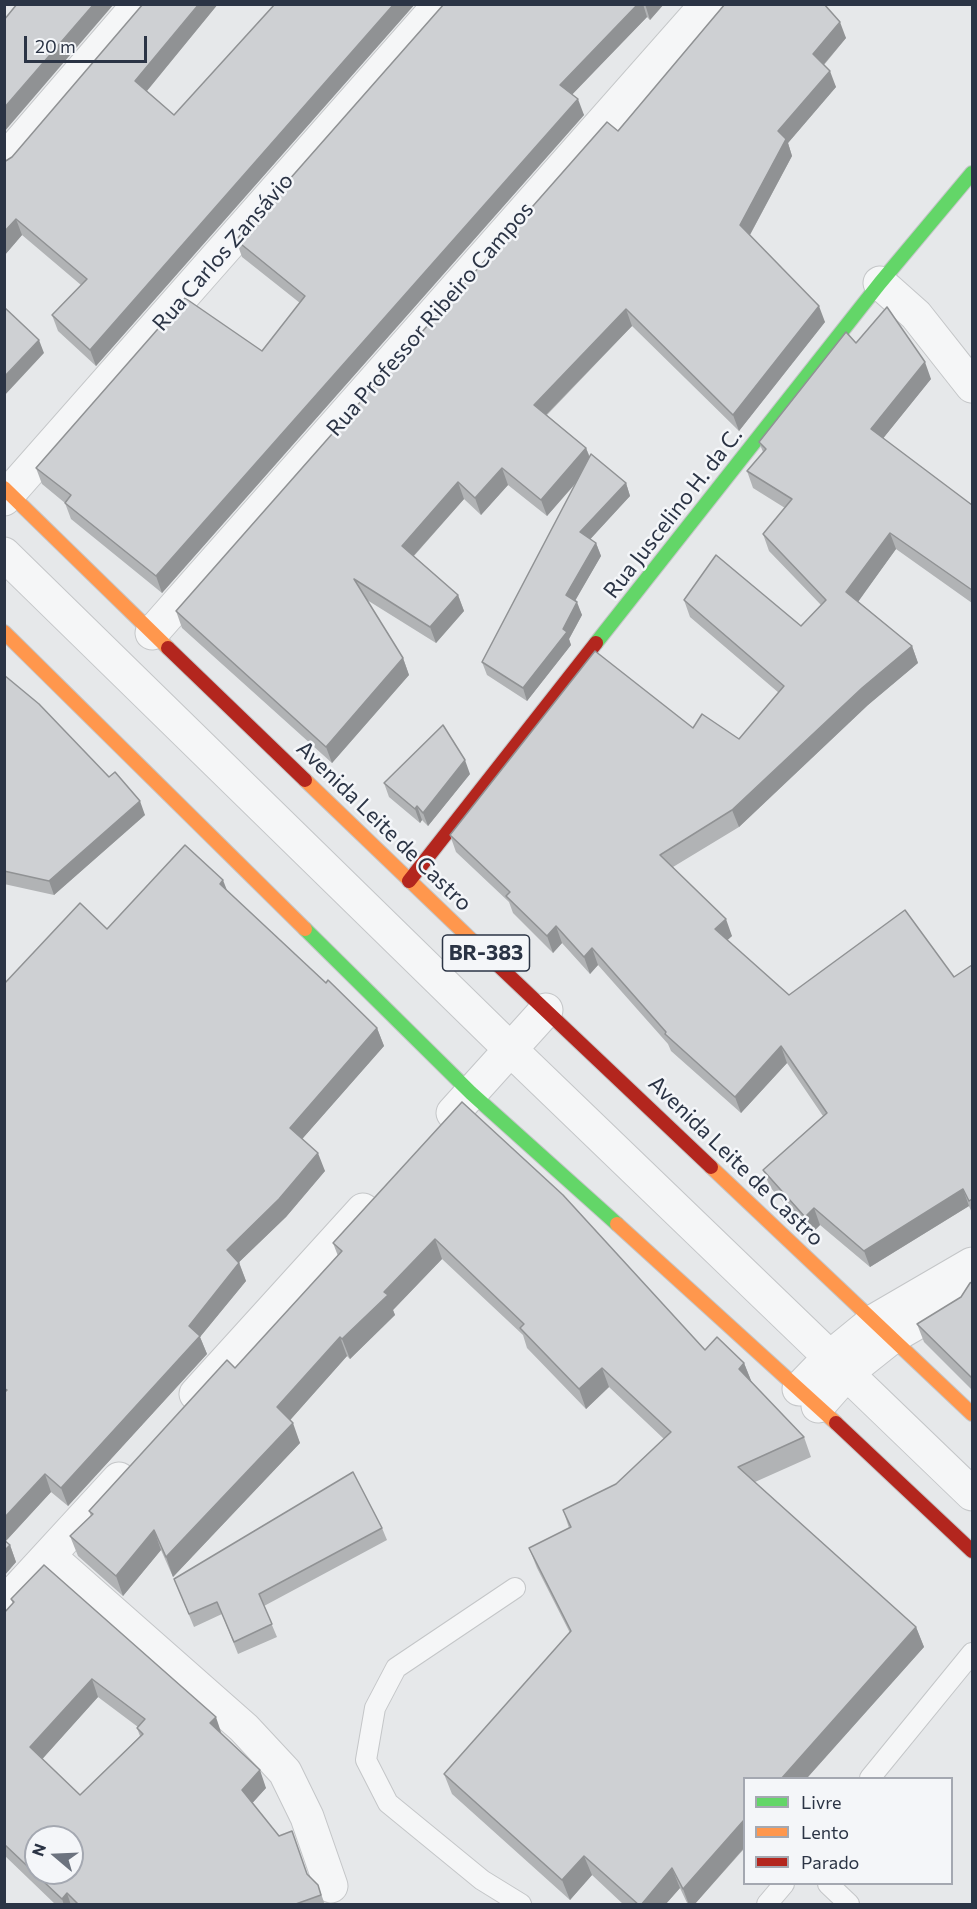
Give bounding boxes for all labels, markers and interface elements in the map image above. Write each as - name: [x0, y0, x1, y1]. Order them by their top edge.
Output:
- scale bar: [27, 24, 150, 62]
- text: 20 m: [35, 35, 76, 57]
- street label: Rua Carlos Zansávio: [147, 168, 299, 336]
- street label: Rua Professor Ribeiro Campos: [321, 196, 539, 442]
- street label: Rua Juscelino H. da C.: [598, 422, 748, 604]
- street label: Avenida Leite de Castro: [291, 735, 477, 917]
- road number: BR-383: [442, 935, 530, 971]
- street label: Avenida Leite de Castro: [643, 1070, 829, 1252]
- legend: [743, 1777, 953, 1885]
- text: Livre: [801, 1791, 842, 1813]
- text: Lento: [801, 1821, 849, 1843]
- north arrow: [24, 1825, 84, 1885]
- text: N: [27, 1841, 49, 1858]
- text: Parado: [801, 1851, 859, 1873]

